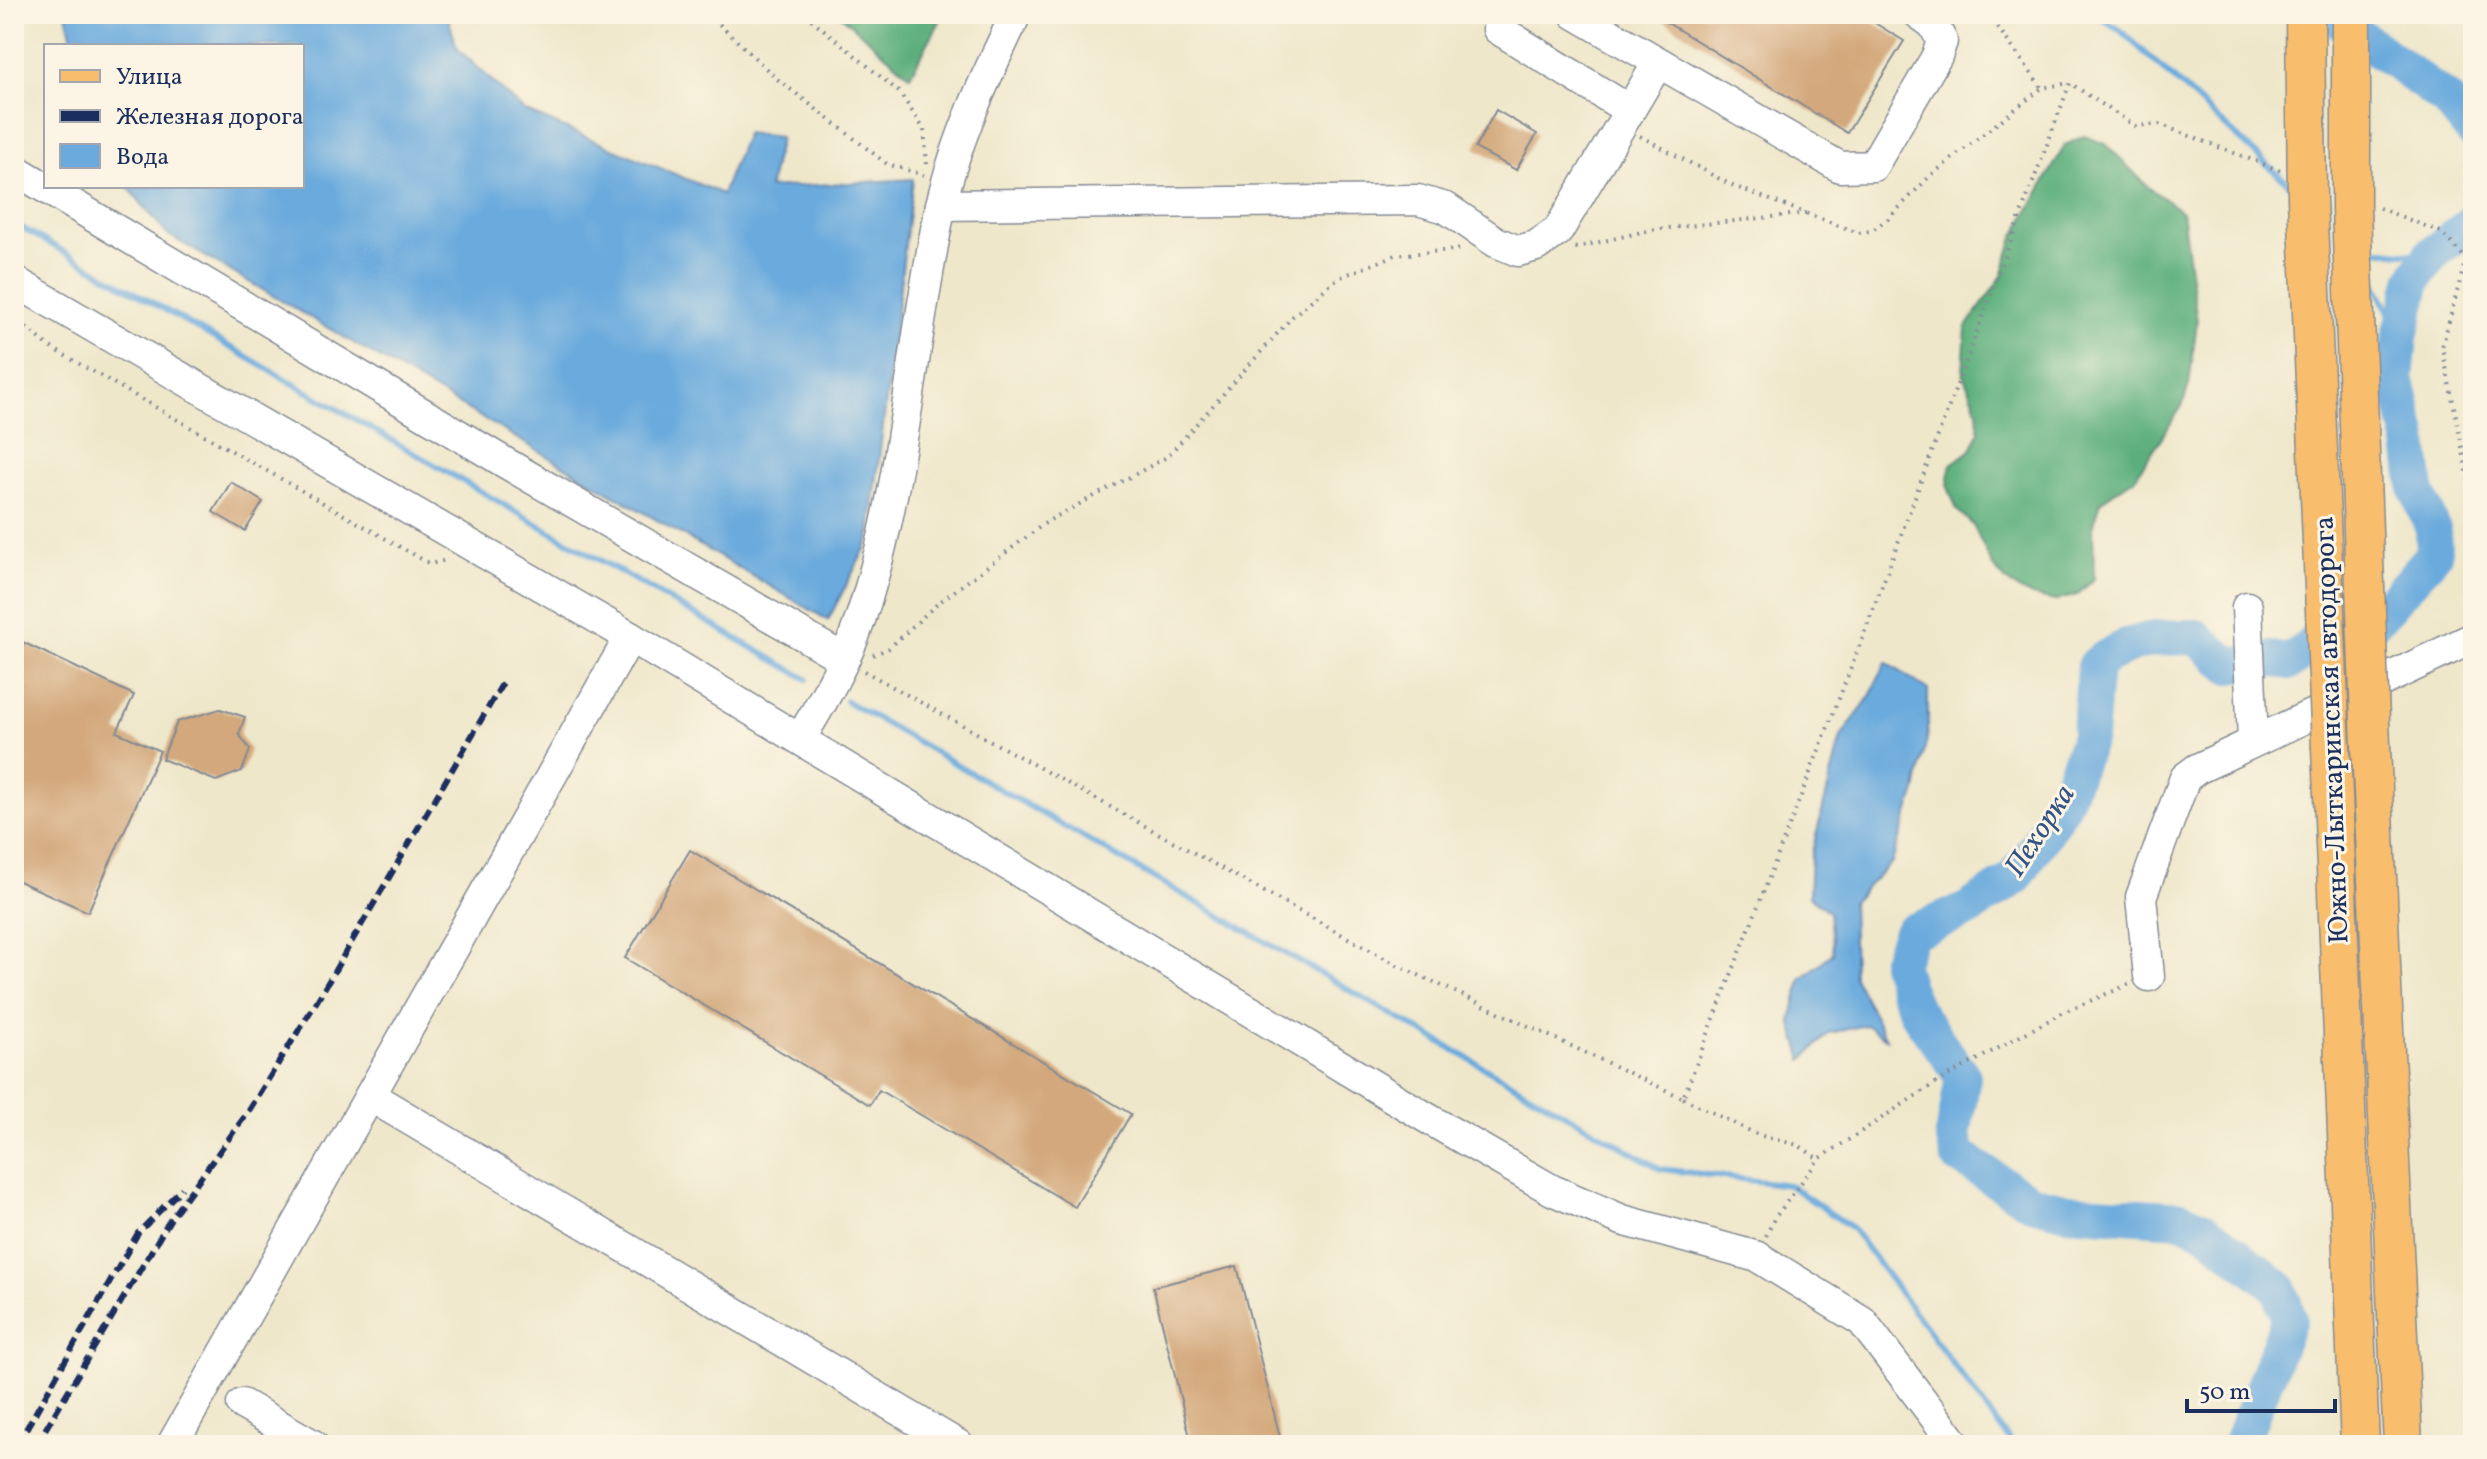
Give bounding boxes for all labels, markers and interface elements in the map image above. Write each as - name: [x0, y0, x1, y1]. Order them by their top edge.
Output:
- legend: [44, 44, 304, 188]
- text: Улица: [116, 61, 183, 95]
- text: Железная дорога: [116, 101, 304, 135]
- text: Вода: [116, 141, 169, 175]
- street label: Южно-Лыткаринская автодорога: [2306, 515, 2359, 945]
- water label: Пехорка: [1995, 777, 2086, 885]
- scale bar: [2187, 1363, 2335, 1413]
- text: 50 m: [2199, 1376, 2251, 1410]

